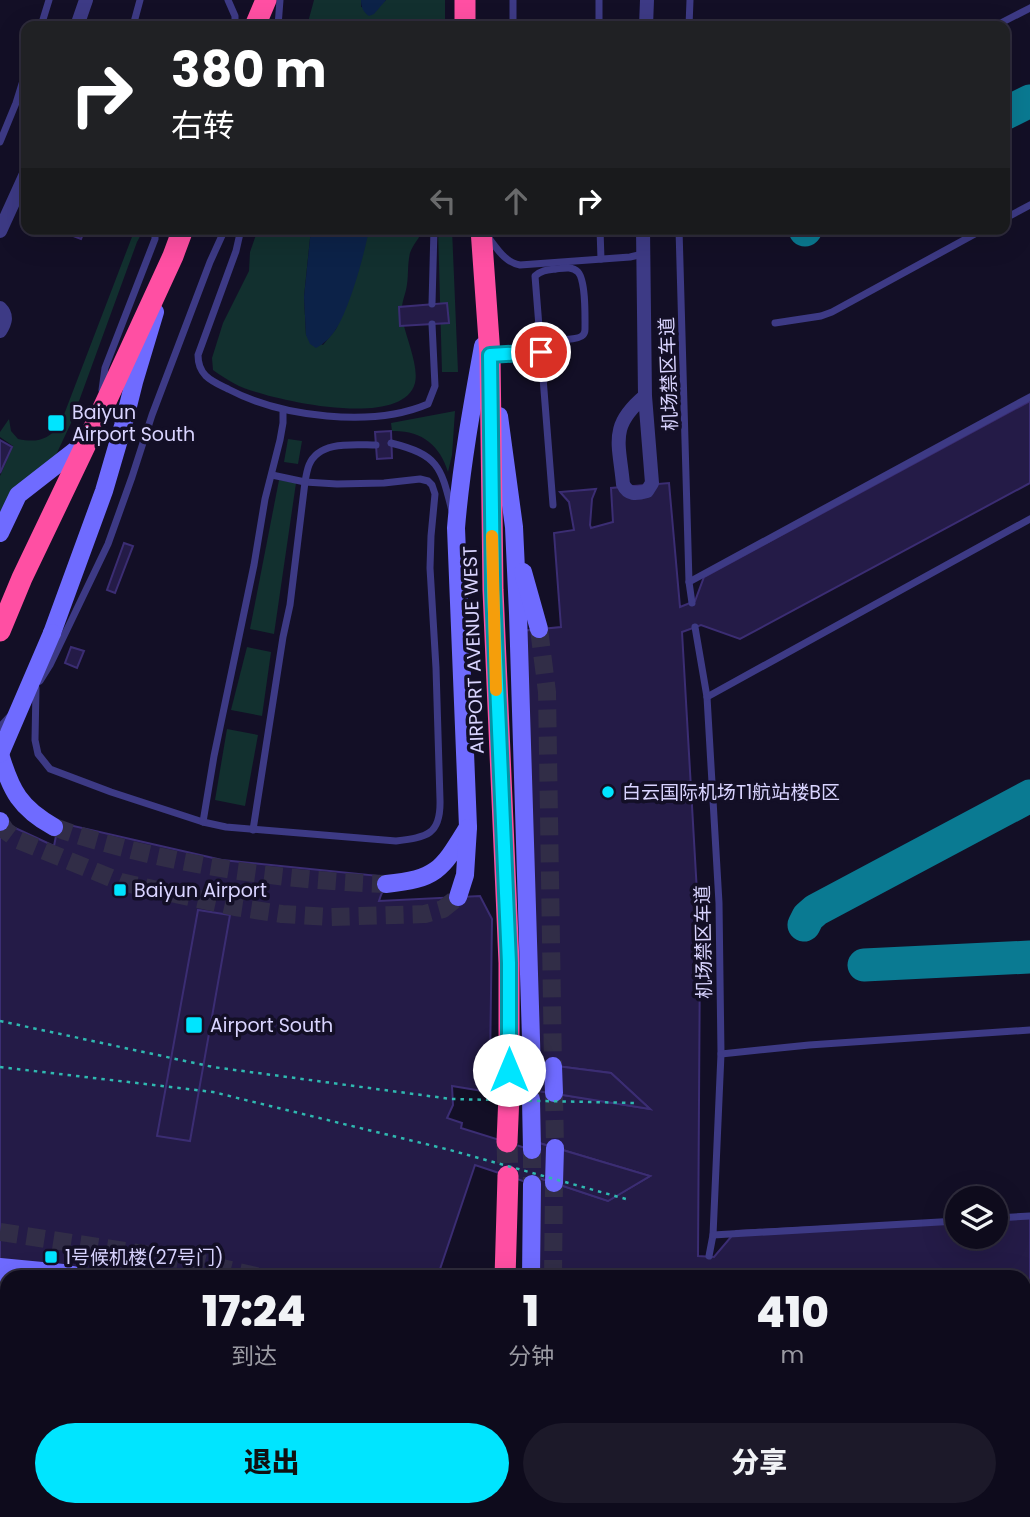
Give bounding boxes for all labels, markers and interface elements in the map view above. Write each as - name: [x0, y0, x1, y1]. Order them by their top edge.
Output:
- text: 380 m: [171, 36, 327, 104]
- icon: right: [56, 49, 147, 140]
- text: 右转: [171, 103, 235, 148]
- icon: left: [424, 182, 462, 220]
- icon: ahead: [497, 182, 535, 220]
- icon: right: [570, 182, 608, 220]
- street label: 机场禁区车道: [653, 317, 684, 431]
- pin: [511, 322, 571, 382]
- icon: arrive: [522, 333, 560, 371]
- place label: Baiyun Airport South: [72, 399, 195, 448]
- marker: Baiyun Airport South: [46, 413, 66, 433]
- street label: AIRPORT AVENUE WEST: [456, 546, 491, 754]
- place label: 白云国际机场T1航站楼B区: [622, 779, 840, 806]
- marker: 白云国际机场T1航站楼B区: [600, 784, 616, 800]
- place label: Baiyun Airport: [134, 877, 267, 904]
- marker: Baiyun Airport: [112, 882, 128, 898]
- street label: 机场禁区车道: [689, 885, 718, 999]
- place label: Airport South: [210, 1012, 333, 1039]
- marker: Airport South: [184, 1015, 204, 1035]
- position arrow: [472, 1033, 546, 1107]
- map controls: [945, 1186, 1008, 1249]
- button: layers: [945, 1186, 1008, 1249]
- place label: 1号候机楼(27号门): [65, 1244, 224, 1271]
- marker: 1号候机楼(27号门): [43, 1249, 59, 1265]
- text: 17:24: [202, 1282, 306, 1341]
- text: 1: [523, 1282, 539, 1341]
- text: 410: [756, 1283, 829, 1342]
- text: m: [781, 1339, 804, 1371]
- text: 到达: [231, 1340, 277, 1372]
- text: 分钟: [508, 1340, 554, 1372]
- button: 退出: [35, 1423, 509, 1503]
- button: 分享: [523, 1423, 996, 1503]

